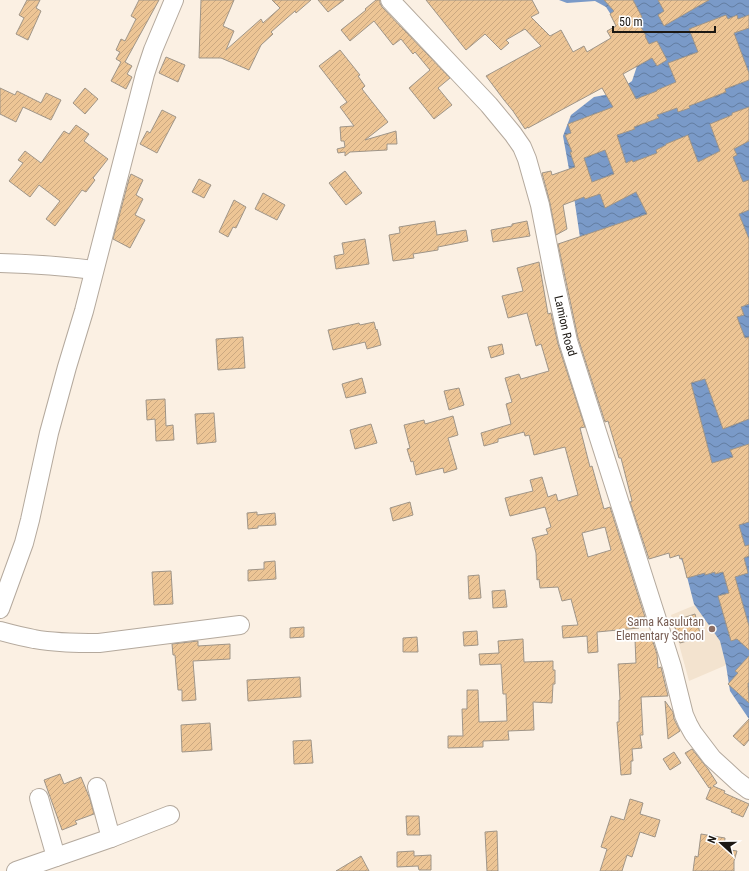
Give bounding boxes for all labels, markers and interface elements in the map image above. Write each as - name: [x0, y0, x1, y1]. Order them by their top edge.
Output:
- scale bar: [613, 8, 715, 34]
- text: 50 m: [619, 15, 643, 29]
- street label: Lamion Road: [551, 294, 579, 358]
- place label: Sama Kasulutan Elementary School: [616, 615, 704, 643]
- marker: Sama Kasulutan Elementary School: [707, 624, 717, 634]
- north arrow: [701, 823, 741, 863]
- text: N: [705, 834, 719, 845]

